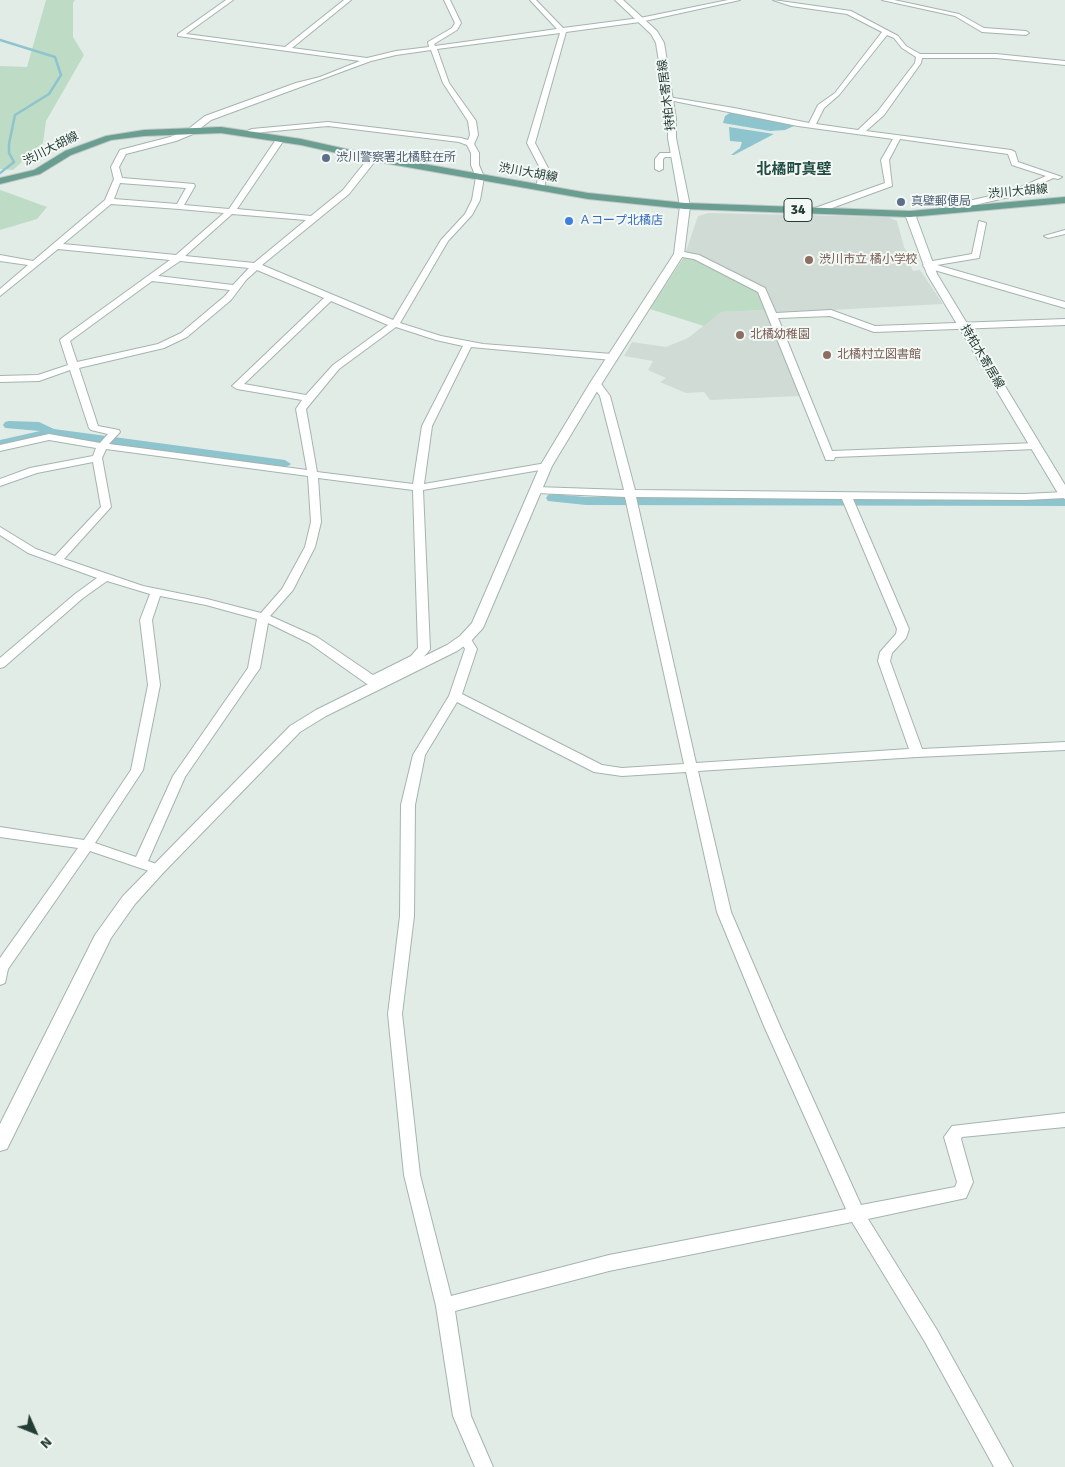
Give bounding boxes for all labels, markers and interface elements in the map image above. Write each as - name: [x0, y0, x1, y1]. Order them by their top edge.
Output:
- street label: 持柏木寄居線: [655, 58, 679, 132]
- street label: 渋川大胡線: [21, 129, 81, 169]
- place label: 渋川警察署北橘駐在所: [336, 151, 456, 165]
- marker: 渋川警察署北橘駐在所: [320, 152, 332, 164]
- street label: 渋川大胡線: [497, 161, 559, 185]
- district label: 北橘町真壁: [757, 161, 831, 179]
- street label: 渋川大胡線: [987, 182, 1049, 202]
- place label: 真壁郵便局: [911, 195, 971, 209]
- marker: 真壁郵便局: [895, 196, 907, 208]
- road number: 34: [784, 198, 812, 222]
- place label: Ａコープ北橘店: [579, 214, 663, 228]
- marker: Ａコープ北橘店: [563, 215, 575, 227]
- place label: 渋川市立 橘小学校: [819, 253, 918, 267]
- marker: 渋川市立 橘小学校: [803, 254, 815, 266]
- street label: 持柏木寄居線: [957, 322, 1007, 392]
- place label: 北橘幼稚園: [750, 328, 810, 342]
- marker: 北橘幼稚園: [734, 329, 746, 341]
- place label: 北橘村立図書館: [837, 348, 921, 362]
- marker: 北橘村立図書館: [821, 349, 833, 361]
- north arrow: [10, 1407, 60, 1457]
- text: N: [37, 1433, 56, 1452]

